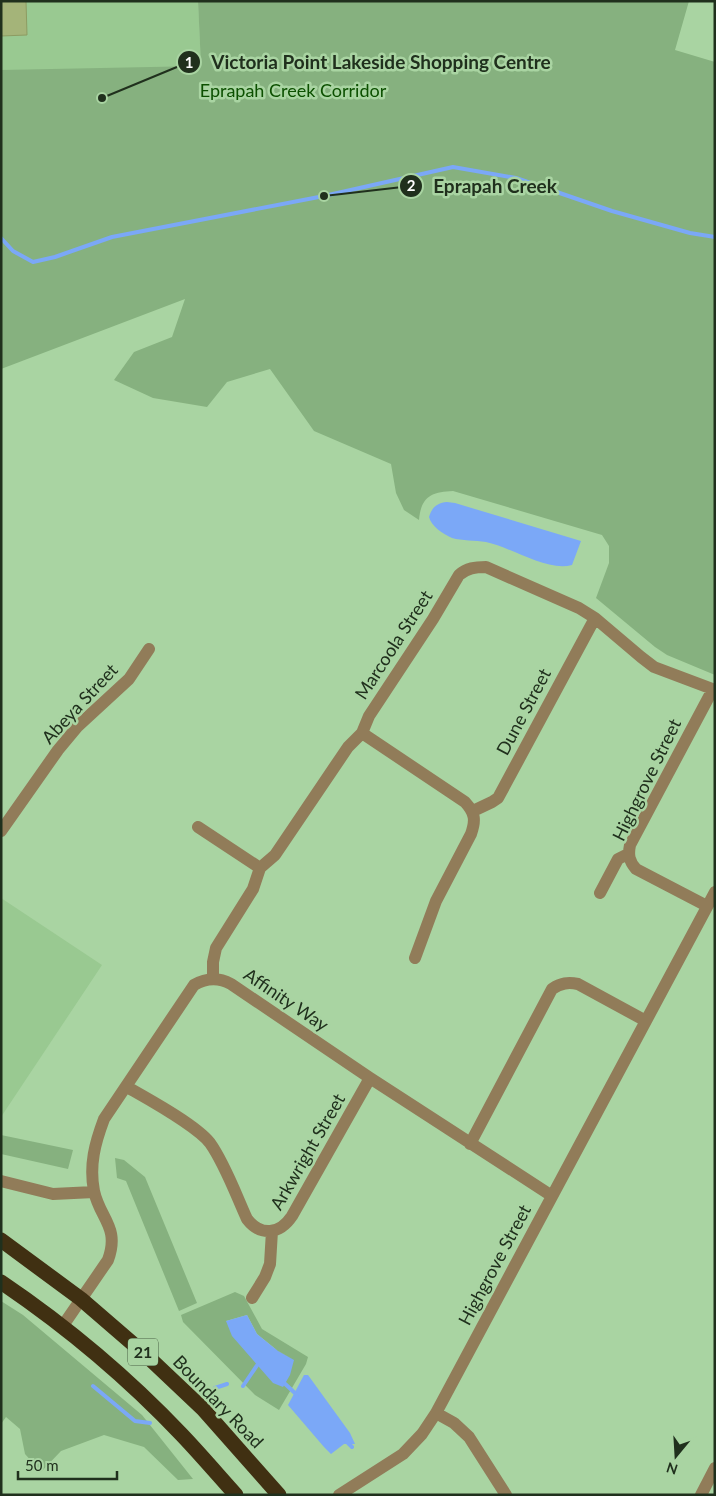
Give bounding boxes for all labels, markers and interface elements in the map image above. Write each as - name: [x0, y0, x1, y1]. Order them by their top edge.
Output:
- callout: Victoria Point Lakeside Shopping Centre: [176, 45, 561, 79]
- text: Victoria Point Lakeside Shopping Centre: [210, 50, 551, 73]
- text: 1: [185, 53, 193, 71]
- park label: Eprapah Creek Corridor: [200, 79, 387, 101]
- callout: Eprapah Creek: [398, 169, 567, 203]
- text: Eprapah Creek: [433, 174, 558, 197]
- text: 2: [407, 176, 416, 194]
- street label: Marcoola Street: [350, 585, 437, 703]
- street label: Abeya Street: [37, 658, 122, 748]
- street label: Dune Street: [491, 664, 555, 759]
- street label: Highgrove Street: [607, 714, 685, 844]
- street label: Affinity Way: [240, 963, 334, 1036]
- street label: Arkwright Street: [265, 1089, 350, 1214]
- street label: Highgrove Street: [453, 1200, 535, 1329]
- road number: 21: [128, 1338, 158, 1365]
- street label: Boundary Road: [169, 1350, 269, 1452]
- north arrow: [651, 1431, 701, 1481]
- scale bar: [18, 1448, 116, 1480]
- text: 50 m: [25, 1456, 59, 1474]
- text: N: [664, 1459, 680, 1479]

